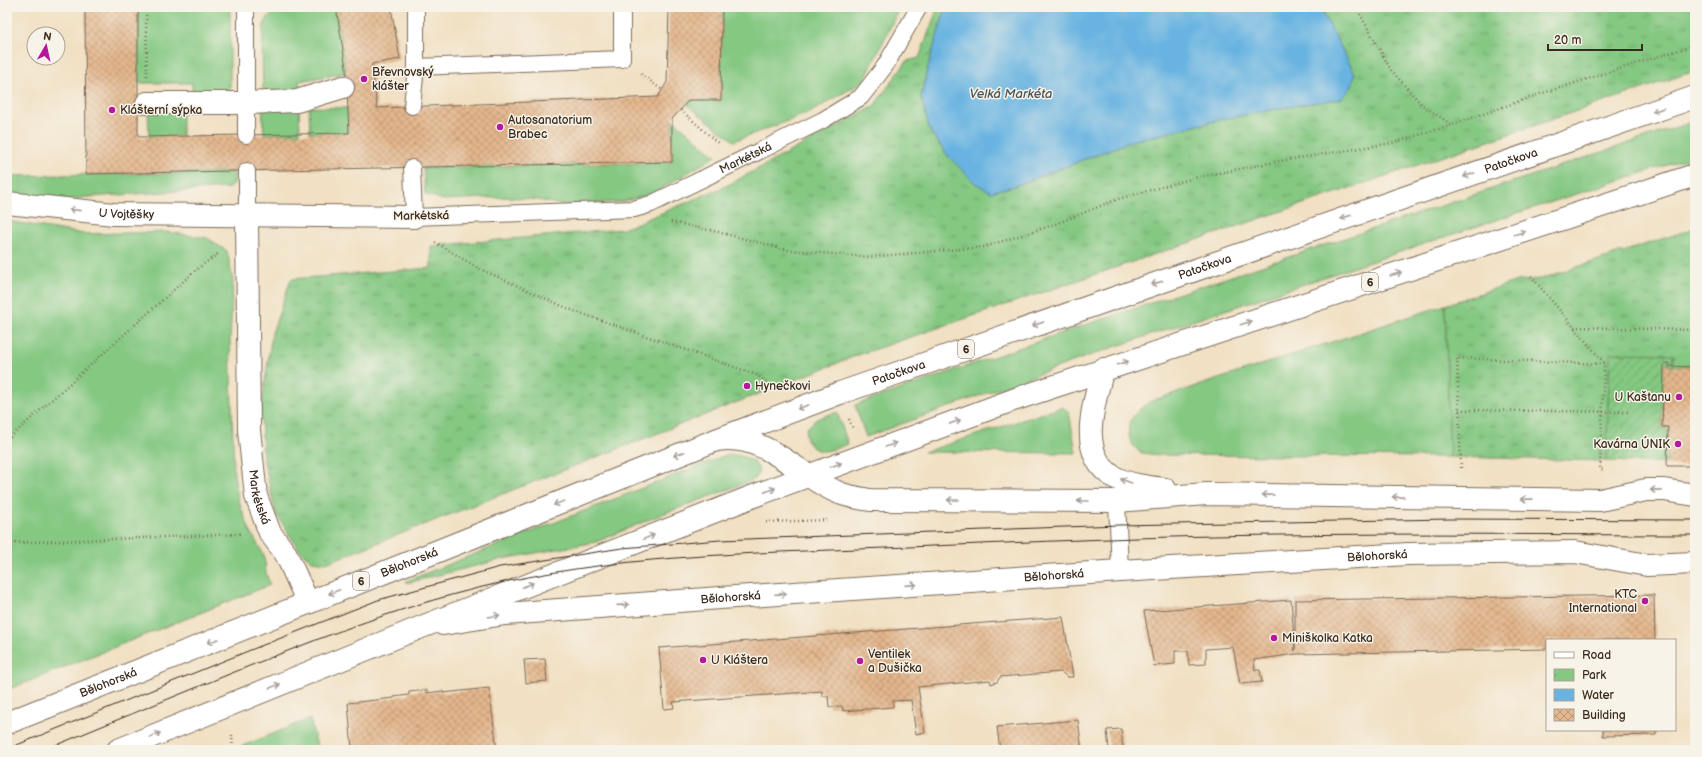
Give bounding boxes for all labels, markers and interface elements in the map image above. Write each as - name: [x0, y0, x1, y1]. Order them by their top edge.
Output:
- north arrow: [26, 26, 66, 66]
- scale bar: [1548, 26, 1642, 52]
- text: N: [42, 30, 53, 44]
- text: 20 m: [1554, 33, 1581, 48]
- place label: Břevnovský klášter: [372, 65, 434, 94]
- marker: Břevnovský klášter: [359, 74, 369, 84]
- water label: Velká Markéta: [970, 86, 1052, 102]
- place label: Klášterní sýpka: [120, 103, 202, 118]
- marker: Klášterní sýpka: [107, 105, 117, 115]
- one-way arrow: [1653, 106, 1665, 114]
- place label: Autosanatorium Brabec: [508, 113, 592, 142]
- marker: Autosanatorium Brabec: [495, 122, 505, 132]
- street label: Markétská: [717, 139, 774, 177]
- street label: Patočkova: [1482, 145, 1540, 177]
- one-way arrow: [1463, 172, 1476, 179]
- street label: U Vojtěšky: [98, 205, 155, 222]
- one-way arrow: [69, 206, 82, 214]
- street label: Markétská: [393, 208, 450, 224]
- one-way arrow: [1341, 214, 1353, 222]
- one-way arrow: [1513, 229, 1526, 236]
- street label: Patočkova: [1176, 251, 1234, 283]
- one-way arrow: [1390, 269, 1402, 277]
- road number: 6: [1362, 273, 1378, 291]
- one-way arrow: [1152, 279, 1164, 287]
- one-way arrow: [1240, 318, 1252, 326]
- one-way arrow: [1031, 321, 1044, 328]
- road number: 6: [958, 340, 974, 358]
- street label: Patočkova: [870, 357, 927, 389]
- one-way arrow: [1116, 359, 1129, 366]
- place label: Hynečkovi: [755, 379, 811, 394]
- marker: Hynečkovi: [742, 381, 752, 391]
- place label: U Kaštanu: [1614, 390, 1671, 405]
- marker: U Kaštanu: [1674, 392, 1684, 402]
- one-way arrow: [798, 403, 810, 411]
- one-way arrow: [948, 417, 960, 425]
- place label: Kavárna ÚNIK: [1593, 435, 1670, 452]
- marker: Kavárna ÚNIK: [1673, 439, 1683, 449]
- one-way arrow: [884, 441, 896, 449]
- one-way arrow: [674, 451, 686, 459]
- one-way arrow: [829, 461, 841, 469]
- street label: Markétská: [246, 469, 274, 527]
- one-way arrow: [1120, 477, 1132, 485]
- one-way arrow: [764, 485, 776, 493]
- one-way arrow: [1650, 486, 1663, 494]
- one-way arrow: [1262, 491, 1275, 499]
- one-way arrow: [1392, 493, 1405, 501]
- one-way arrow: [1521, 495, 1534, 503]
- one-way arrow: [947, 496, 960, 504]
- one-way arrow: [1077, 497, 1090, 505]
- one-way arrow: [553, 499, 565, 507]
- one-way arrow: [643, 533, 655, 541]
- street label: Bělohorská: [378, 544, 440, 581]
- street label: Bělohorská: [1347, 547, 1408, 565]
- street label: Bělohorská: [1023, 566, 1085, 585]
- road number: 6: [353, 572, 369, 590]
- one-way arrow: [522, 580, 534, 588]
- one-way arrow: [904, 581, 917, 589]
- place label: KTC International: [1569, 587, 1637, 616]
- street label: Bělohorská: [700, 588, 762, 607]
- one-way arrow: [329, 589, 341, 597]
- one-way arrow: [774, 590, 787, 597]
- marker: KTC International: [1640, 596, 1650, 606]
- one-way arrow: [616, 601, 629, 608]
- one-way arrow: [487, 612, 500, 620]
- place label: Miniškolka Katka: [1282, 631, 1373, 646]
- marker: Miniškolka Katka: [1269, 633, 1279, 643]
- one-way arrow: [208, 637, 220, 645]
- legend: [1546, 639, 1676, 731]
- place label: Ventilek a Dušička: [868, 647, 922, 676]
- text: Road: [1582, 648, 1611, 663]
- place label: U Kláštera: [711, 653, 768, 668]
- marker: U Kláštera: [698, 655, 708, 665]
- marker: Ventilek a Dušička: [855, 656, 865, 666]
- street label: Bělohorská: [77, 664, 139, 701]
- text: Park: [1582, 668, 1606, 683]
- one-way arrow: [268, 682, 280, 690]
- text: Water: [1582, 688, 1614, 703]
- text: Building: [1582, 708, 1626, 723]
- one-way arrow: [148, 731, 160, 739]

